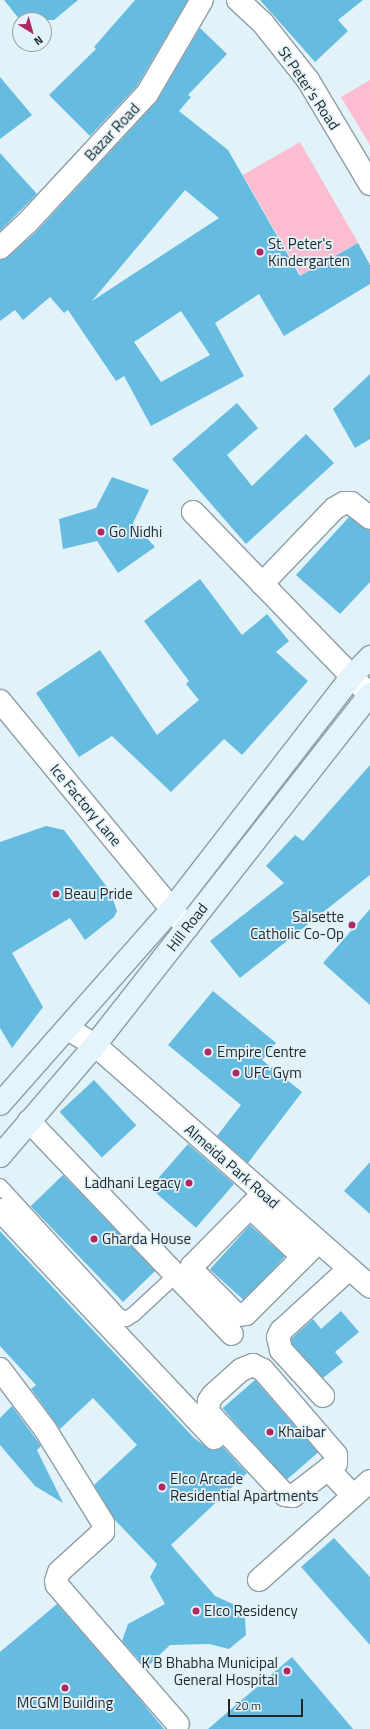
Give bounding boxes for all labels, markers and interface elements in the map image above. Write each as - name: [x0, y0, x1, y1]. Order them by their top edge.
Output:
- north arrow: [12, 12, 52, 52]
- text: N: [31, 32, 46, 49]
- street label: St Peter's Road: [274, 43, 344, 133]
- street label: Bazar Road: [81, 100, 143, 164]
- place label: St. Peter's Kindergarten: [268, 234, 350, 269]
- marker: St. Peter's Kindergarten: [255, 247, 265, 257]
- place label: Go Nidhi: [109, 523, 162, 541]
- marker: Go Nidhi: [96, 527, 106, 537]
- street label: Ice Factory Lane: [46, 760, 126, 850]
- place label: Beau Pride: [64, 885, 132, 903]
- marker: Beau Pride: [51, 889, 61, 899]
- street label: Hill Road: [163, 899, 211, 955]
- place label: Salsette Catholic Co-Op: [250, 907, 344, 942]
- marker: Salsette Catholic Co-Op: [347, 920, 357, 930]
- place label: Empire Centre: [217, 1043, 306, 1061]
- marker: Empire Centre: [202, 1046, 214, 1058]
- place label: UFC Gym: [244, 1064, 302, 1082]
- marker: UFC Gym: [231, 1068, 241, 1078]
- street label: Almeida Park Road: [181, 1120, 283, 1212]
- place label: Ladhani Legacy: [84, 1174, 181, 1192]
- marker: Ladhani Legacy: [184, 1178, 194, 1188]
- place label: Gharda House: [102, 1230, 191, 1248]
- marker: Gharda House: [89, 1234, 99, 1244]
- place label: Khaibar: [278, 1423, 326, 1441]
- marker: Khaibar: [265, 1427, 275, 1437]
- place label: Elco Arcade Residential Apartments: [170, 1469, 318, 1504]
- marker: Elco Arcade Residential Apartments: [157, 1482, 167, 1492]
- place label: Elco Residency: [204, 1602, 298, 1620]
- marker: Elco Residency: [191, 1606, 201, 1616]
- place label: K B Bhabha Municipal General Hospital: [141, 1653, 278, 1688]
- marker: K B Bhabha Municipal General Hospital: [281, 1665, 293, 1677]
- marker: MCGM Building: [60, 1683, 70, 1693]
- scale bar: [230, 1691, 305, 1717]
- place label: MCGM Building: [17, 1694, 113, 1712]
- text: 20 m: [235, 1696, 261, 1715]

